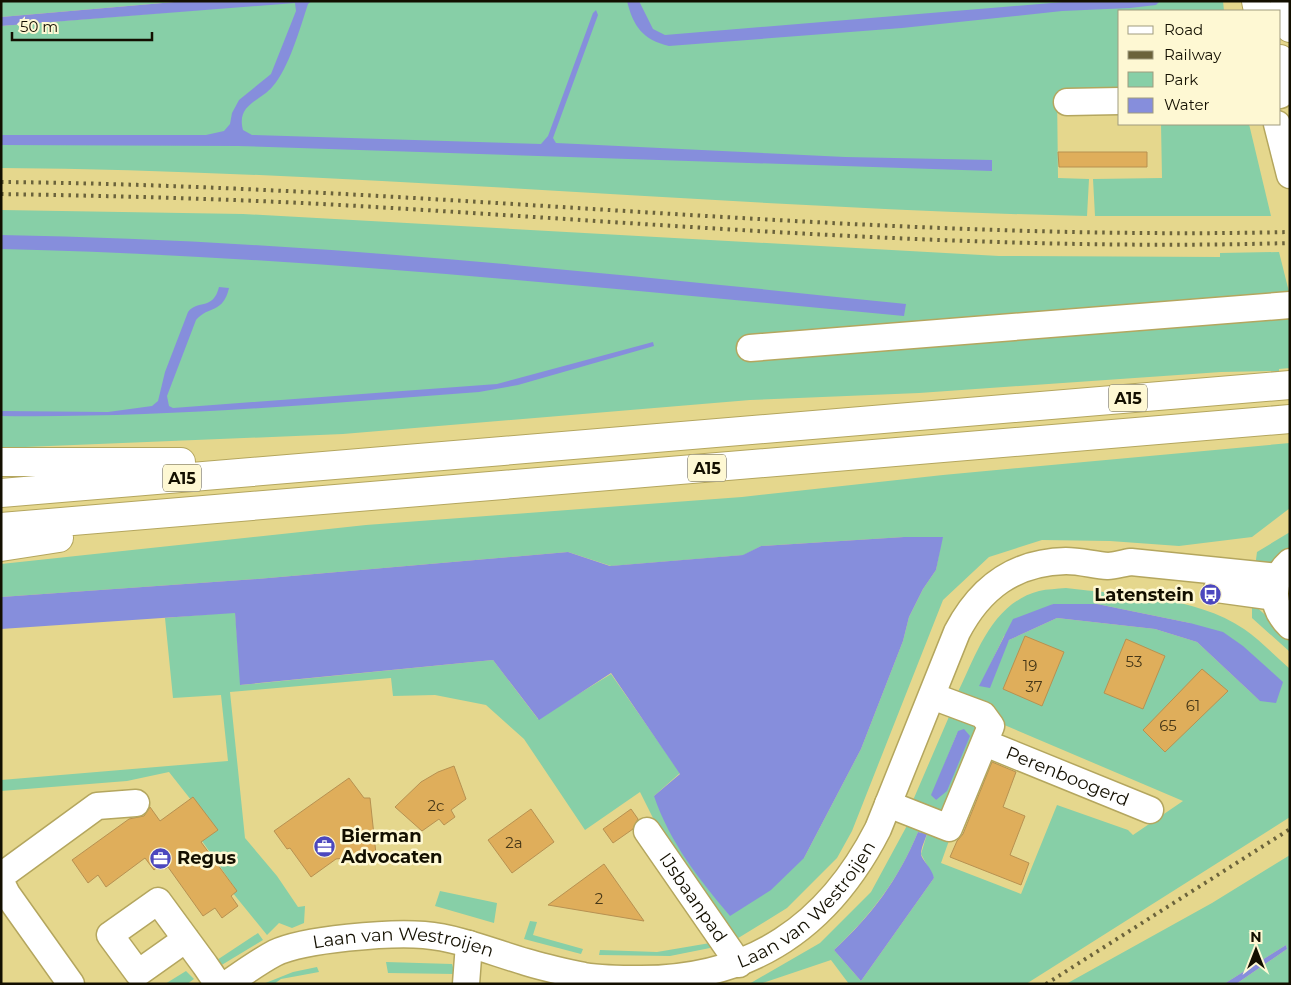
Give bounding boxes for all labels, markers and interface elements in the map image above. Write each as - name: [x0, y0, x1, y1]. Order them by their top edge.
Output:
- scale bar: [12, 10, 152, 42]
- legend: [1118, 10, 1281, 125]
- text: 50 m: [20, 17, 58, 36]
- text: Road: [1164, 20, 1203, 39]
- text: Railway: [1164, 45, 1222, 64]
- text: Park: [1164, 70, 1198, 89]
- text: Water: [1164, 95, 1210, 114]
- road number: A15: [1109, 384, 1147, 412]
- road number: A15: [688, 454, 726, 482]
- road number: A15: [163, 464, 201, 492]
- bus stop icon: Latenstein: [1198, 583, 1222, 607]
- place label: Latenstein: [1094, 584, 1194, 606]
- house number: 53: [1126, 652, 1142, 671]
- house number: 19: [1023, 656, 1037, 675]
- house number: 37: [1025, 677, 1043, 696]
- house number: 61: [1186, 696, 1200, 715]
- house number: 65: [1159, 716, 1177, 735]
- street label: Perenboogerd: [1003, 742, 1132, 811]
- house number: 2c: [428, 796, 444, 815]
- place label: Bierman Advocaten: [340, 825, 443, 868]
- house number: 2a: [505, 833, 523, 852]
- office icon: Bierman Advocaten: [313, 834, 337, 858]
- street label: Laan van Westroijen: [734, 837, 880, 973]
- office icon: Regus: [149, 846, 173, 870]
- place label: Regus: [177, 847, 237, 869]
- street label: IJsbaanpad: [654, 849, 732, 947]
- house number: 2: [595, 889, 603, 908]
- street label: Laan van Westroijen: [311, 923, 496, 962]
- north arrow: [1231, 925, 1281, 975]
- text: N: [1250, 928, 1262, 946]

